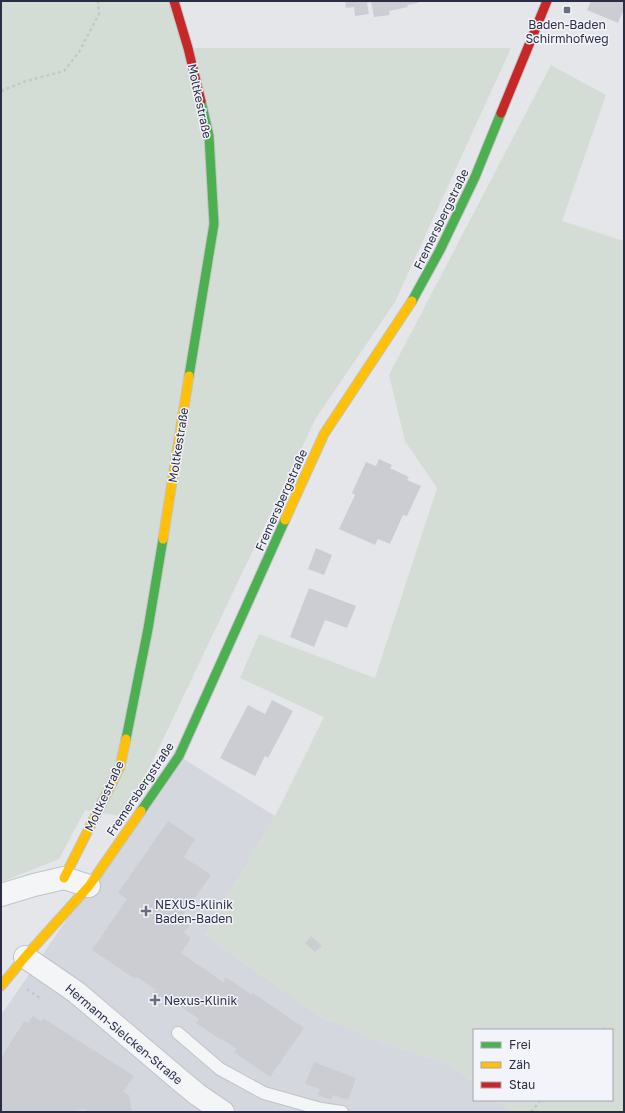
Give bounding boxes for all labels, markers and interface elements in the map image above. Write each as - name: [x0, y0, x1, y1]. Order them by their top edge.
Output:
- marker: Baden-Baden Schirmhofweg: [562, 5, 572, 15]
- place label: Baden-Baden Schirmhofweg: [525, 17, 609, 46]
- street label: Moltkestraße: [185, 62, 215, 140]
- street label: Fremersbergstraße: [410, 166, 472, 272]
- street label: Moltkestraße: [165, 406, 191, 484]
- street label: Fremersbergstraße: [252, 447, 310, 553]
- street label: Fremersbergstraße: [103, 739, 177, 839]
- street label: Moltkestraße: [81, 758, 127, 834]
- place label: NEXUS-Klinik Baden-Baden: [155, 897, 233, 926]
- marker: NEXUS-Klinik Baden-Baden: [140, 905, 152, 917]
- street label: Hermann-Sielcken-Straße: [62, 981, 186, 1088]
- place label: Nexus-Klinik: [164, 993, 237, 1008]
- marker: Nexus-Klinik: [149, 994, 161, 1006]
- legend: [473, 1029, 613, 1101]
- text: Frei: [509, 1037, 531, 1052]
- text: Zäh: [509, 1057, 530, 1072]
- text: Stau: [509, 1077, 535, 1092]

